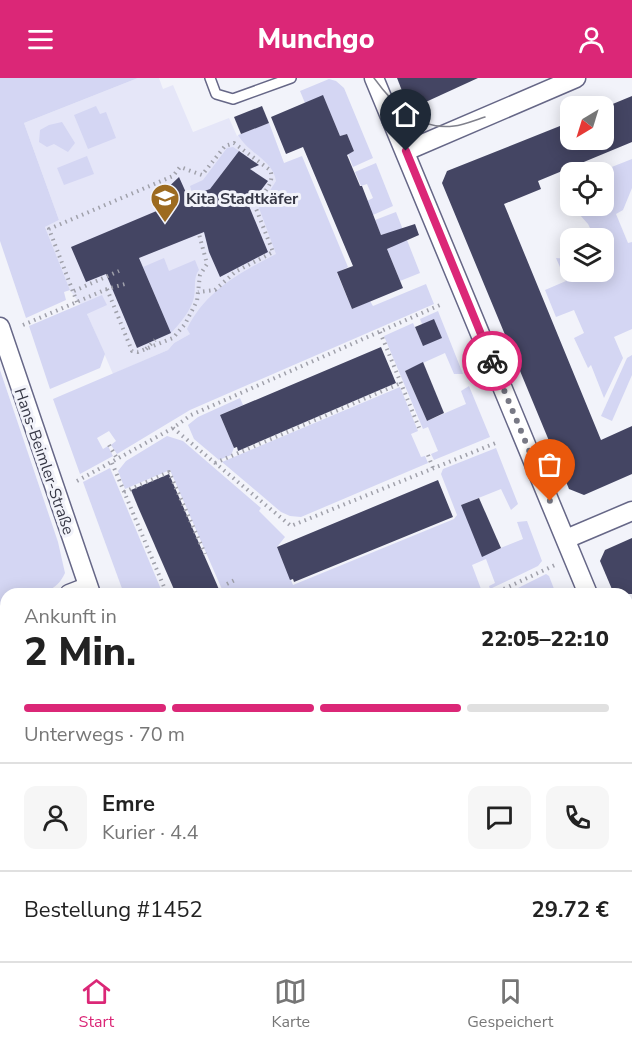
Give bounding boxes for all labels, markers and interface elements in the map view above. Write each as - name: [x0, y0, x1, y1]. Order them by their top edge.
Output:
- text: Munchgo: [257, 21, 375, 58]
- icon: menu: [24, 23, 57, 56]
- icon: person: [575, 23, 608, 56]
- pin: [380, 89, 431, 151]
- north arrow: [560, 96, 614, 150]
- map controls: [560, 96, 614, 282]
- icon: home: [389, 98, 422, 131]
- button: locate: [560, 162, 614, 216]
- school or university icon: Kita Stadtkäfer: [149, 182, 181, 224]
- place label: Kita Stadtkäfer: [186, 188, 299, 210]
- button: layers: [560, 228, 614, 282]
- courier: [462, 331, 522, 391]
- icon: bike: [476, 345, 509, 378]
- street label: Hans-Beimler-Straße: [9, 385, 80, 538]
- pin: [524, 439, 575, 501]
- icon: bag: [533, 448, 566, 481]
- text: Ankunft in: [24, 603, 117, 630]
- text: 22:05–22:10: [481, 624, 609, 654]
- text: 2 Min.: [24, 626, 136, 679]
- text: Unterwegs · 70 m: [24, 721, 185, 748]
- button: person: [24, 786, 87, 849]
- button: chat: [468, 786, 531, 849]
- button: phone: [546, 786, 609, 849]
- text: Emre: [102, 789, 155, 819]
- text: Kurier · 4.4: [102, 819, 199, 846]
- text: Bestellung #1452: [24, 895, 203, 925]
- text: 29.72 €: [532, 895, 609, 925]
- tab: Start: [79, 975, 114, 1033]
- tab: Karte: [271, 975, 310, 1033]
- tab: Gespeichert: [467, 975, 553, 1033]

